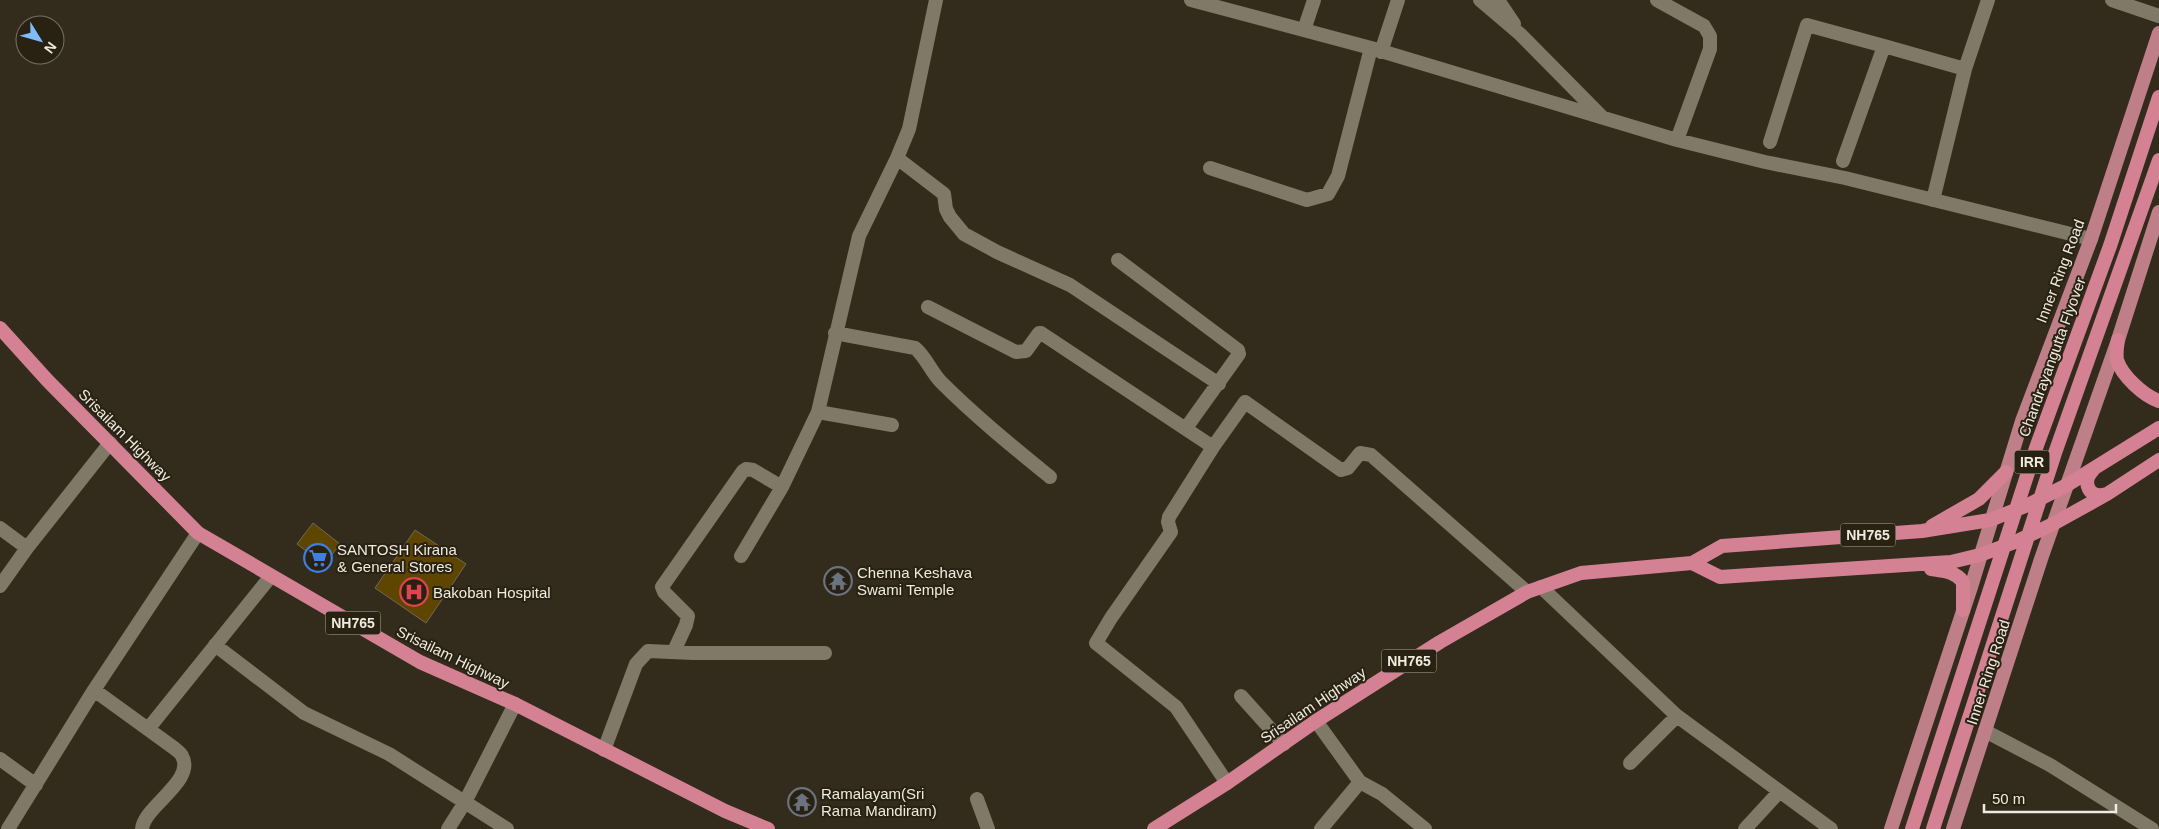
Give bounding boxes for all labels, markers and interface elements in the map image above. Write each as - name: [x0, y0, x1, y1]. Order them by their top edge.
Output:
- north arrow: [15, 15, 65, 65]
- text: N: [41, 39, 60, 57]
- street label: Inner Ring Road: [2032, 217, 2088, 325]
- street label: Chandrayangutta Flyover: [2015, 275, 2089, 439]
- street label: Srisailam Highway: [75, 385, 175, 485]
- road number: IRR: [2014, 451, 2050, 474]
- road number: NH765: [1840, 524, 1896, 546]
- place label: SANTOSH Kirana & General Stores: [337, 541, 457, 575]
- supermarket icon: SANTOSH Kirana & General Stores: [303, 543, 333, 573]
- place label: Chenna Keshava Swami Temple: [857, 564, 973, 598]
- temple icon: Chenna Keshava Swami Temple: [823, 566, 853, 596]
- hospital icon: Bakoban Hospital: [399, 577, 429, 607]
- place label: Bakoban Hospital: [433, 584, 551, 601]
- road number: NH765: [326, 612, 380, 634]
- street label: Inner Ring Road: [1963, 617, 2013, 727]
- street label: Srisailam Highway: [394, 622, 513, 692]
- road number: NH765: [1382, 649, 1436, 672]
- street label: Srisailam Highway: [1257, 663, 1369, 747]
- scale bar: [1984, 782, 2116, 814]
- place label: Ramalayam(Sri Rama Mandiram): [821, 785, 937, 819]
- temple icon: Ramalayam(Sri Rama Mandiram): [787, 787, 817, 817]
- text: 50 m: [1992, 790, 2025, 807]

